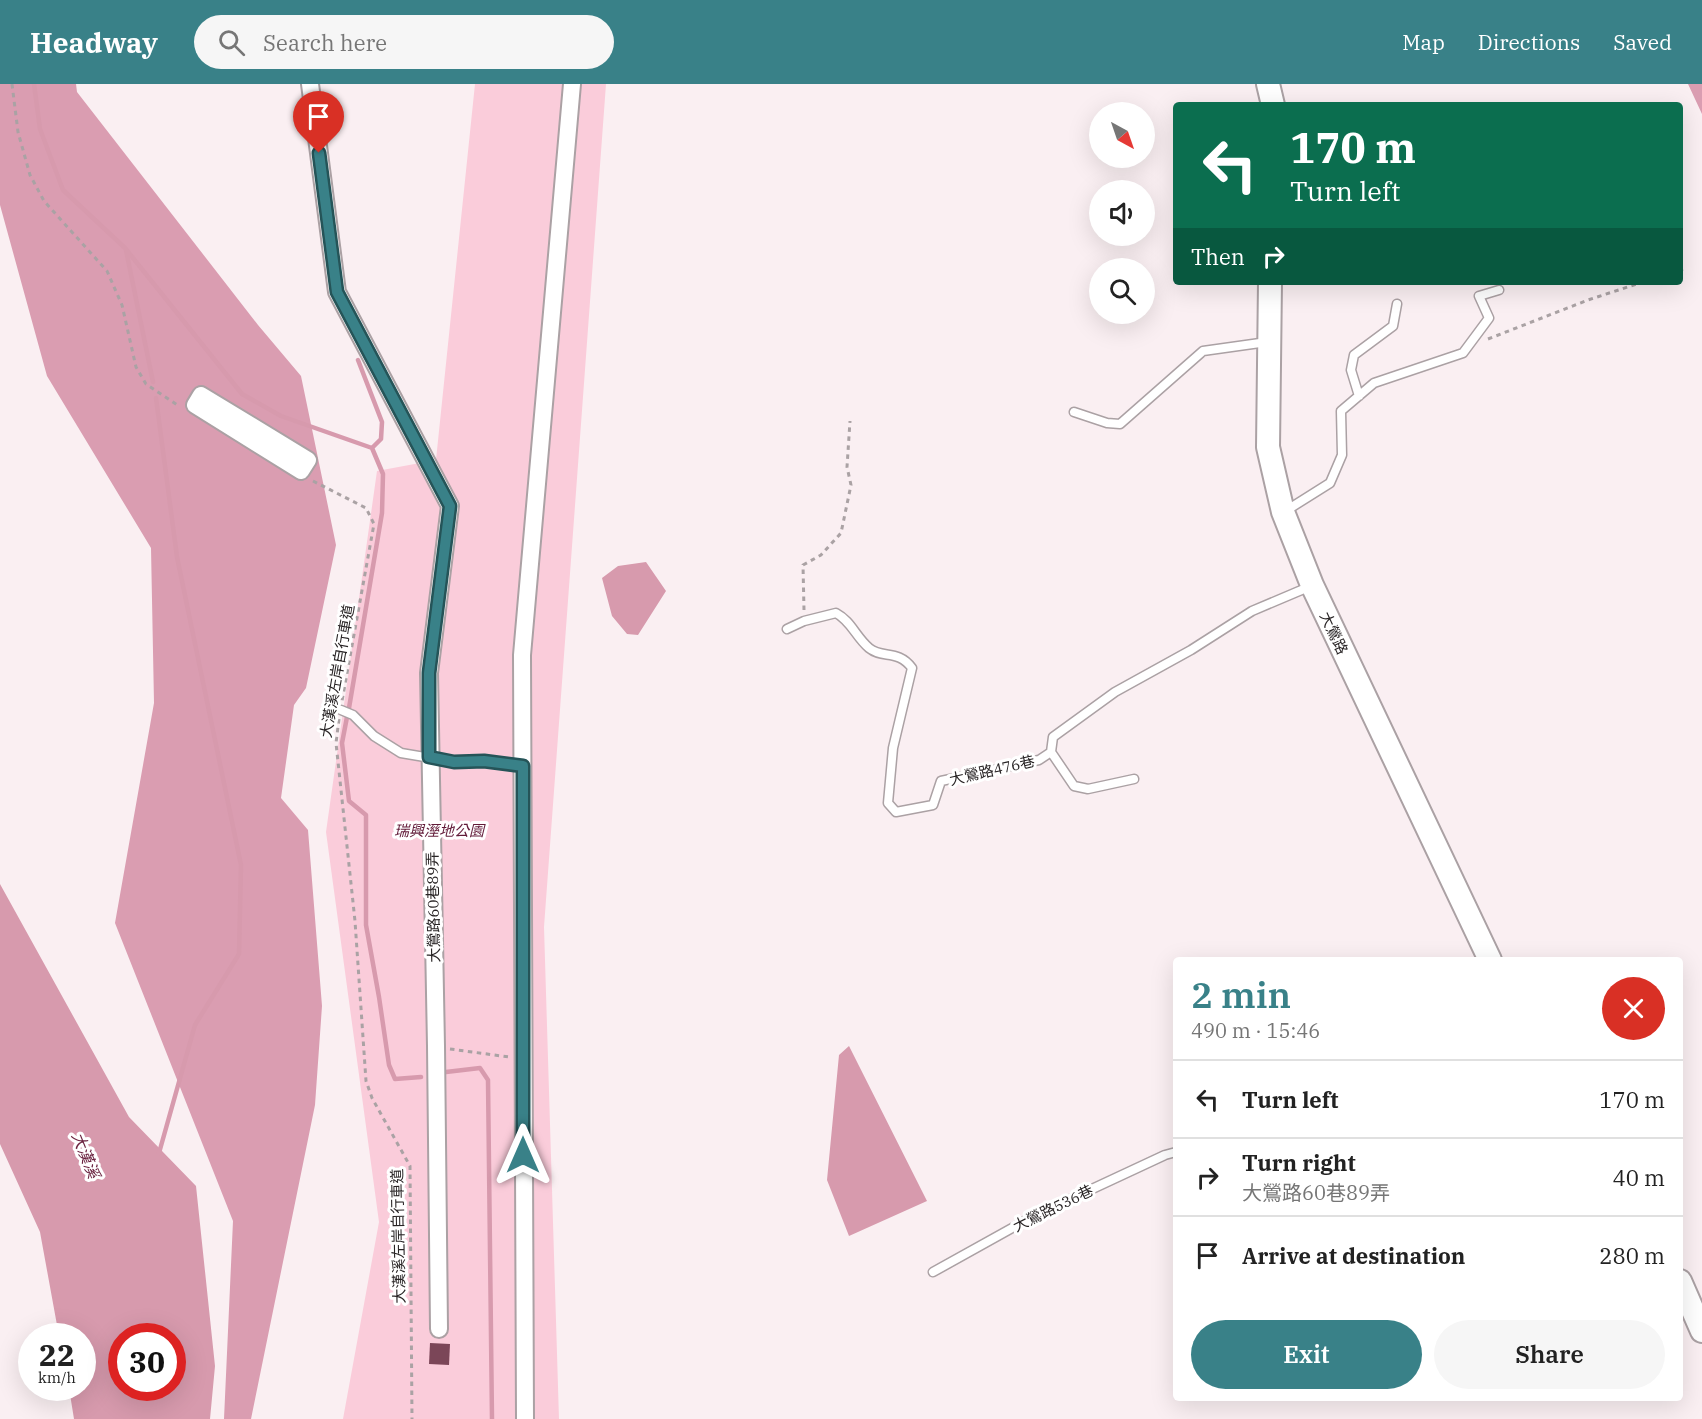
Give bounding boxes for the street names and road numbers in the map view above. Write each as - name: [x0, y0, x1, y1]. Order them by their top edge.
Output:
- street label: 大漢溪左岸自行車道: [316, 603, 358, 739]
- street label: 大鶯路: [1316, 609, 1352, 657]
- street label: 大鶯路476巷: [947, 751, 1037, 789]
- street label: 大鶯路60巷89弄: [423, 851, 443, 963]
- street label: 大漢溪左岸自行車道: [387, 1168, 409, 1304]
- street label: 大鶯路536巷: [1010, 1180, 1096, 1236]

